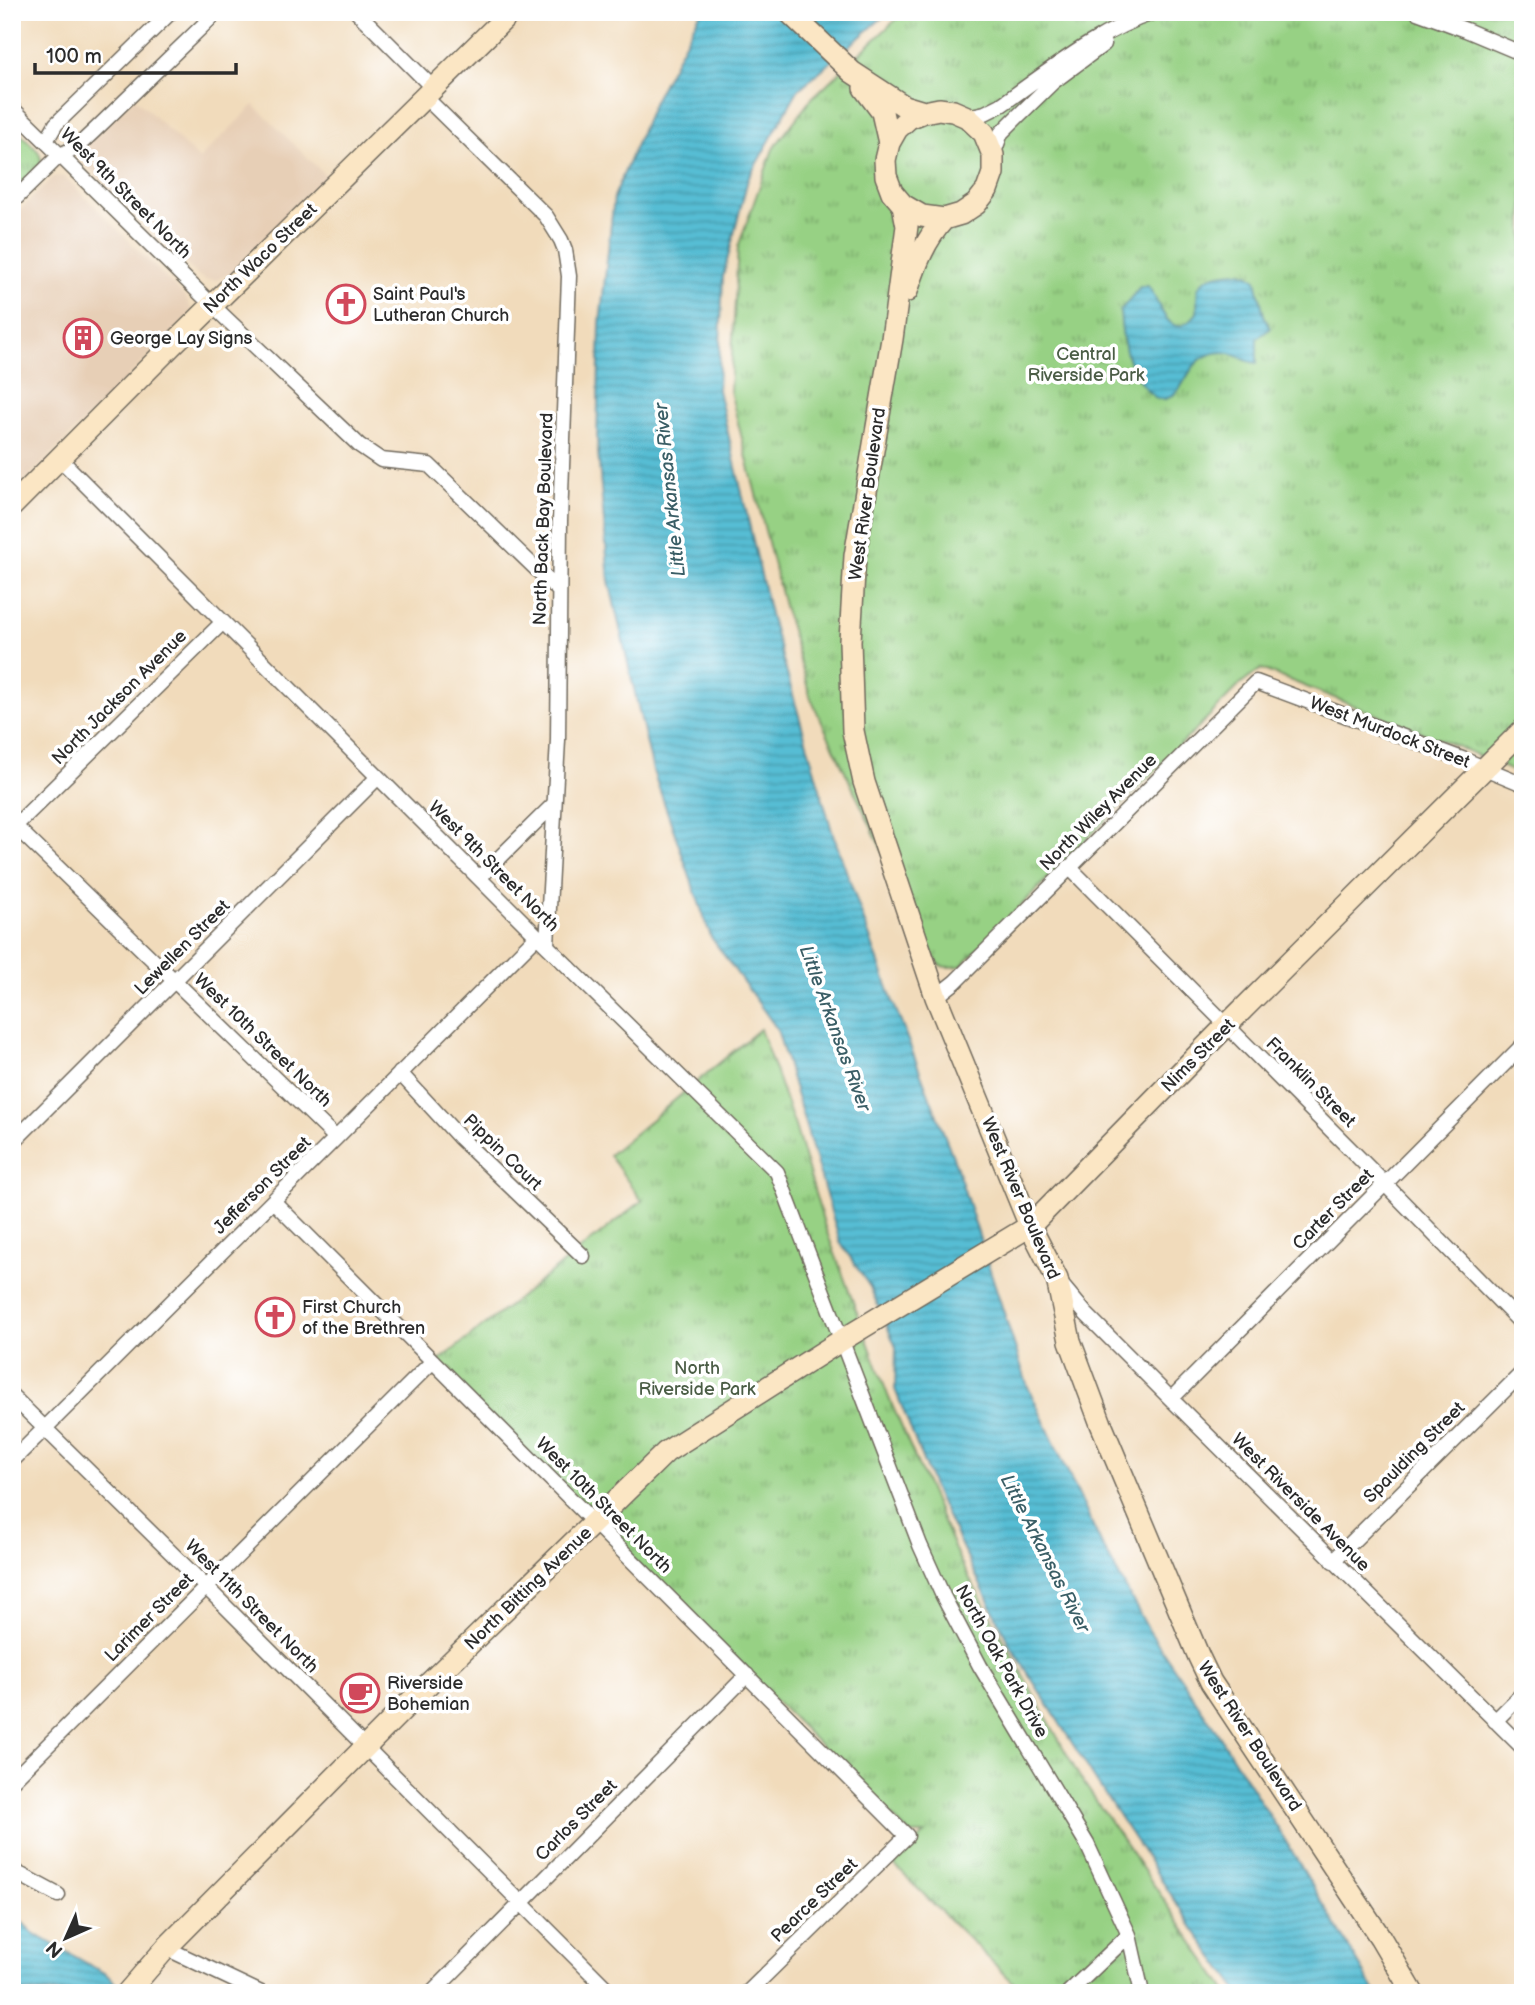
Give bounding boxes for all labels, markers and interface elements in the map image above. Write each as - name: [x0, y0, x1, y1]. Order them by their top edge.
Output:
- scale bar: [35, 32, 236, 76]
- text: 100 m: [46, 44, 102, 69]
- street label: West 9th Street North: [56, 124, 195, 263]
- street label: North Waco Street: [199, 199, 322, 318]
- church icon: Saint Paul's Lutheran Church: [325, 283, 367, 325]
- place label: Saint Paul's Lutheran Church: [373, 284, 509, 326]
- building icon: George Lay Signs: [62, 317, 104, 359]
- place label: George Lay Signs: [110, 328, 253, 349]
- park label: Central Riverside Park: [1027, 344, 1145, 386]
- water label: Little Arkansas River: [650, 401, 691, 578]
- street label: West River Boulevard: [845, 406, 890, 582]
- street label: North Back Bay Boulevard: [529, 412, 558, 626]
- street label: North Jackson Avenue: [48, 625, 191, 769]
- street label: West Murdock Street: [1307, 692, 1473, 773]
- street label: North Wiley Avenue: [1036, 749, 1161, 875]
- street label: West 9th Street North: [424, 797, 563, 936]
- street label: Lewellen Street: [130, 895, 235, 999]
- water label: Little Arkansas River: [794, 943, 876, 1116]
- street label: West 10th Street North: [189, 969, 336, 1112]
- street label: Nims Street: [1157, 1014, 1240, 1097]
- street label: Franklin Street: [1261, 1033, 1360, 1132]
- street label: Pippin Court: [459, 1110, 547, 1195]
- street label: West River Boulevard: [977, 1114, 1064, 1282]
- street label: Jefferson Street: [209, 1132, 316, 1238]
- street label: Carter Street: [1289, 1164, 1379, 1254]
- church icon: First Church of the Brethren: [254, 1296, 296, 1338]
- place label: First Church of the Brethren: [302, 1297, 425, 1339]
- park label: North Riverside Park: [638, 1358, 756, 1400]
- street label: Spaulding Street: [1359, 1397, 1470, 1507]
- street label: West Riverside Avenue: [1227, 1429, 1374, 1576]
- street label: West 10th Street North: [531, 1433, 676, 1578]
- water label: Little Arkansas River: [995, 1471, 1095, 1638]
- street label: North Bitting Avenue: [460, 1522, 596, 1654]
- street label: West 11th Street North: [181, 1535, 323, 1677]
- street label: Larimer Street: [101, 1568, 198, 1666]
- street label: North Oak Park Drive: [951, 1581, 1052, 1742]
- street label: West River Boulevard: [1193, 1658, 1306, 1815]
- cafe icon: Riverside Bohemian: [339, 1672, 381, 1714]
- place label: Riverside Bohemian: [387, 1673, 470, 1715]
- street label: Carlos Street: [531, 1775, 622, 1865]
- street label: Pearce Street: [767, 1854, 862, 1947]
- north arrow: [32, 1904, 102, 1974]
- text: N: [42, 1936, 68, 1962]

